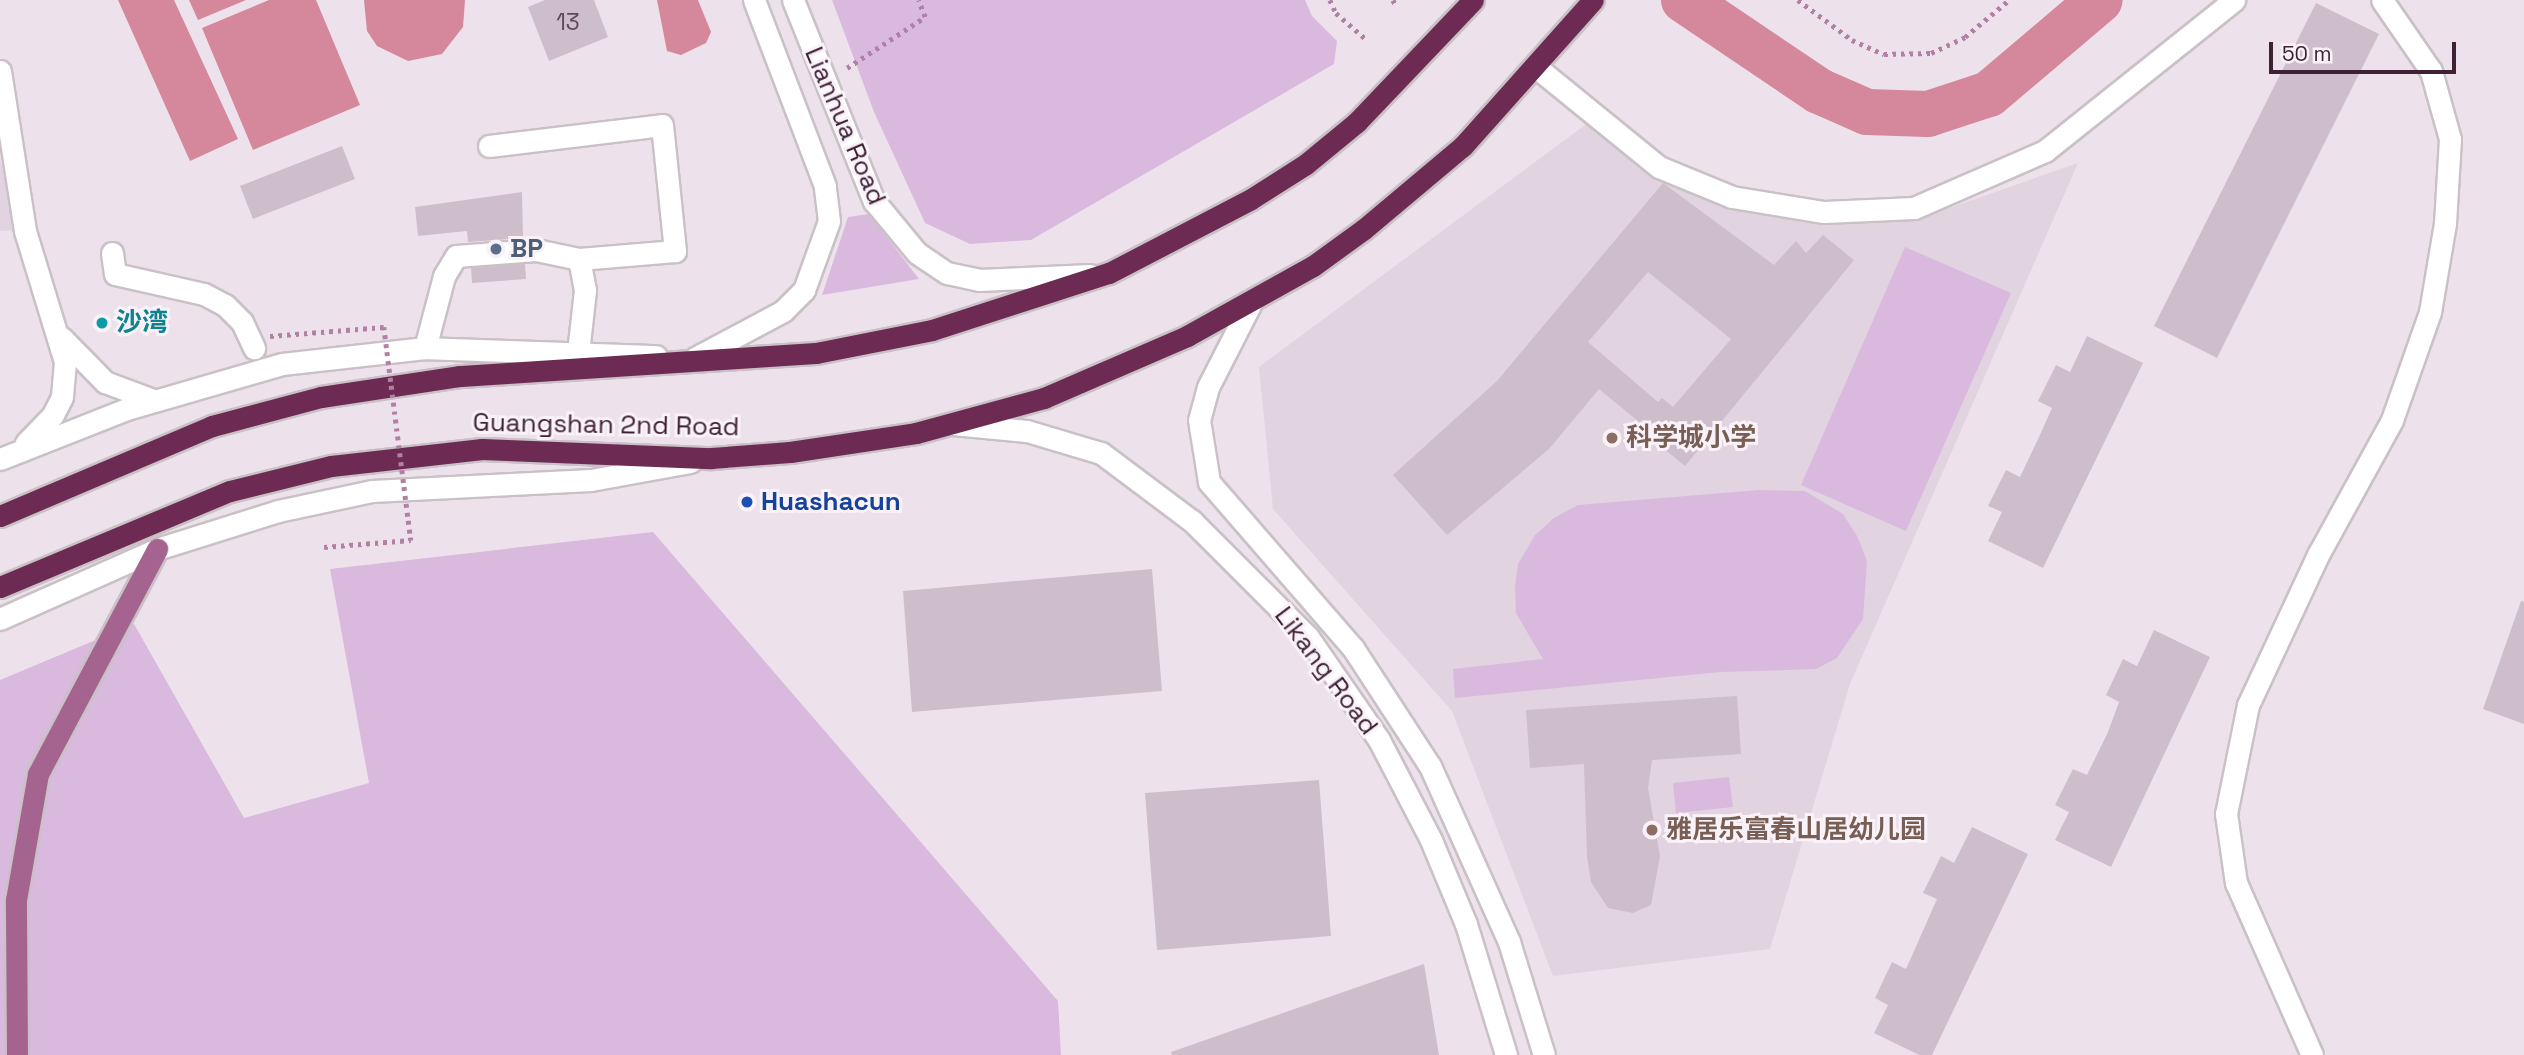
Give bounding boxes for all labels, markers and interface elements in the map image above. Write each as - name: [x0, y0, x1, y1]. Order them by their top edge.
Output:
- house number: 13: [556, 8, 580, 36]
- scale bar: [2272, 28, 2459, 72]
- text: 50 m: [2282, 40, 2332, 67]
- street label: Lianhua Road: [798, 42, 892, 210]
- place label: BP: [510, 233, 543, 265]
- marker: BP: [488, 241, 504, 257]
- place label: 沙湾: [116, 307, 168, 339]
- marker: 沙湾: [94, 315, 110, 331]
- street label: Guangshan 2nd Road: [472, 407, 740, 443]
- place label: 科学城小学: [1626, 422, 1756, 454]
- marker: 科学城小学: [1604, 430, 1620, 446]
- place label: Huashacun: [761, 486, 901, 518]
- marker: Huashacun: [739, 494, 755, 510]
- street label: Likang Road: [1268, 601, 1384, 741]
- place label: 雅居乐富春山居幼儿园: [1666, 814, 1926, 846]
- marker: 雅居乐富春山居幼儿园: [1644, 822, 1660, 838]

